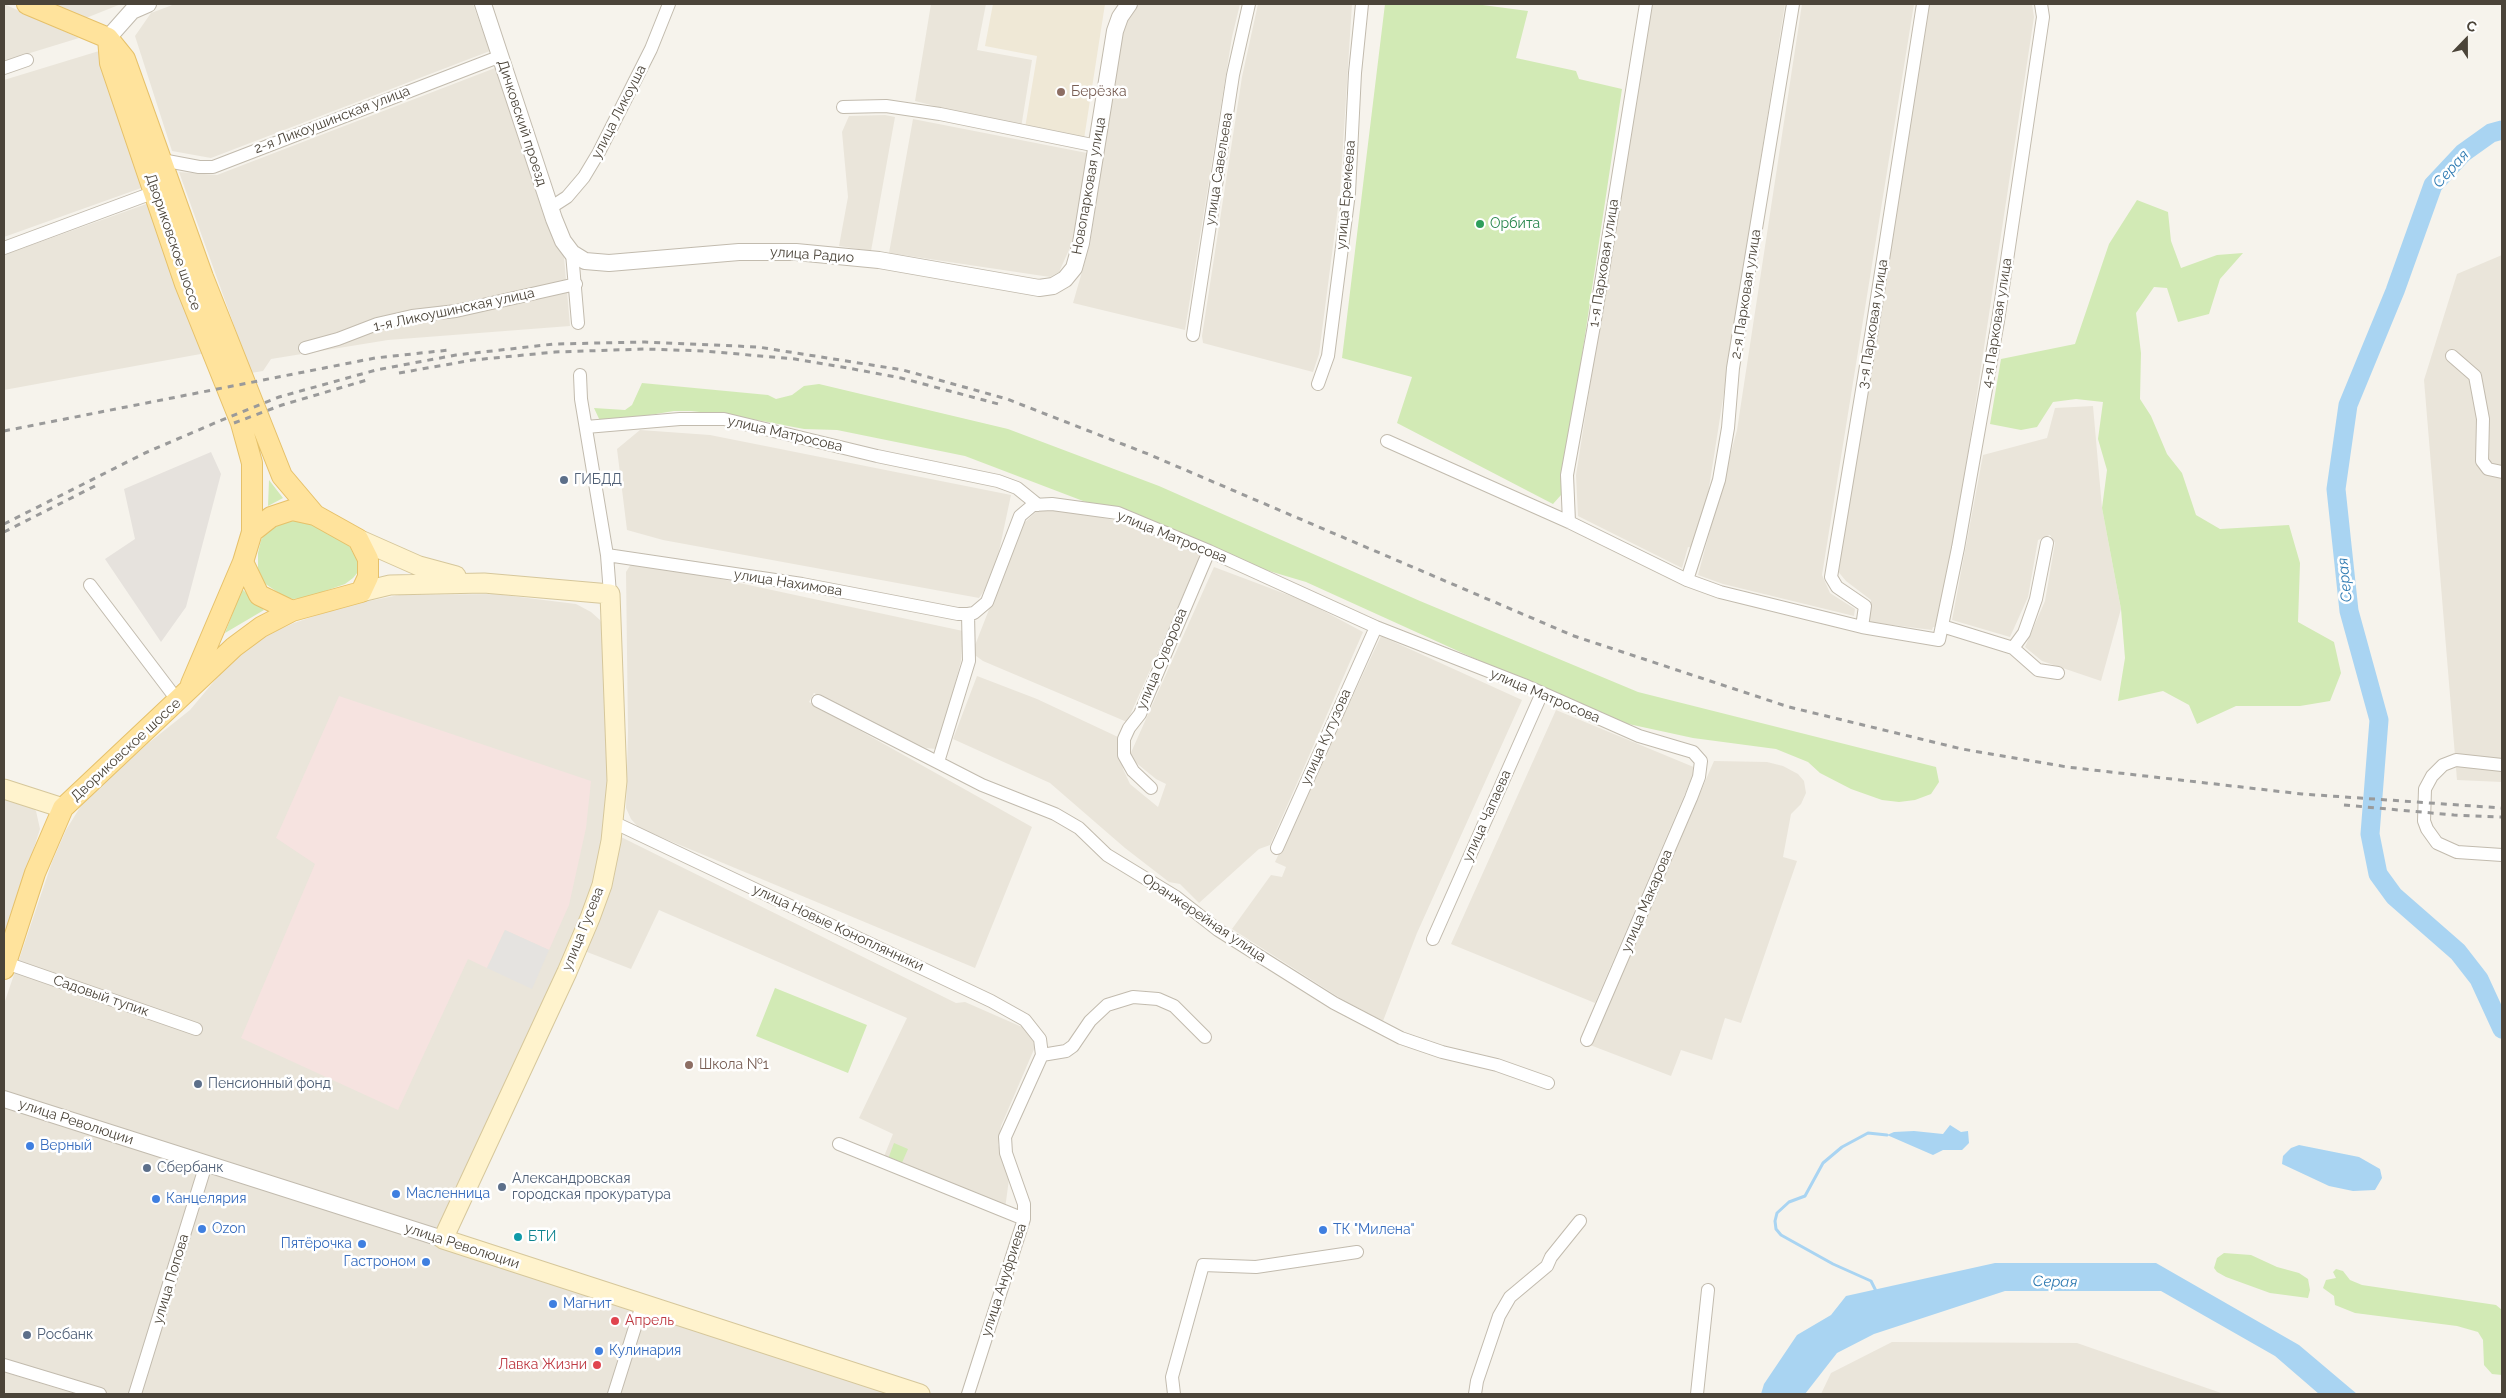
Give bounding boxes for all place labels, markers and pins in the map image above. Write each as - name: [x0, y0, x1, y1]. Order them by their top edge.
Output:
- place label: Берёзка: [1071, 84, 1127, 100]
- marker: Берёзка: [1055, 86, 1067, 98]
- place label: Орбита: [1490, 216, 1540, 232]
- marker: Орбита: [1474, 218, 1486, 230]
- place label: ГИБДД: [574, 472, 622, 488]
- marker: ГИБДД: [558, 474, 570, 486]
- place label: Школа №1: [699, 1057, 769, 1073]
- marker: Школа №1: [683, 1059, 695, 1071]
- place label: Пенсионный фонд: [208, 1076, 331, 1092]
- marker: Пенсионный фонд: [192, 1078, 204, 1090]
- place label: Верный: [40, 1138, 92, 1154]
- marker: Верный: [24, 1140, 36, 1152]
- place label: Сбербанк: [157, 1160, 224, 1176]
- marker: Сбербанк: [141, 1162, 153, 1174]
- place label: Александровская городская прокуратура: [512, 1171, 671, 1204]
- marker: Александровская городская прокуратура: [496, 1181, 508, 1193]
- place label: Масленница: [406, 1186, 490, 1202]
- marker: Масленница: [390, 1188, 402, 1200]
- place label: Канцелярия: [166, 1191, 246, 1207]
- marker: Канцелярия: [150, 1193, 162, 1205]
- place label: Ozon: [212, 1221, 246, 1237]
- place label: ТК "Милена": [1333, 1222, 1415, 1238]
- marker: Ozon: [196, 1223, 208, 1235]
- marker: ТК "Милена": [1317, 1224, 1329, 1236]
- place label: БТИ: [528, 1229, 556, 1245]
- marker: БТИ: [512, 1231, 524, 1243]
- place label: Пятёрочка: [281, 1236, 352, 1252]
- marker: Пятёрочка: [356, 1238, 368, 1250]
- place label: Гастроном: [344, 1254, 416, 1270]
- marker: Гастроном: [420, 1256, 432, 1268]
- place label: Магнит: [563, 1296, 612, 1312]
- marker: Магнит: [547, 1298, 559, 1310]
- place label: Апрель: [625, 1313, 674, 1329]
- marker: Апрель: [609, 1315, 621, 1327]
- place label: Росбанк: [37, 1327, 93, 1343]
- marker: Росбанк: [21, 1329, 33, 1341]
- place label: Кулинария: [609, 1343, 681, 1359]
- marker: Кулинария: [593, 1345, 605, 1357]
- place label: Лавка Жизни: [498, 1357, 587, 1373]
- marker: Лавка Жизни: [591, 1359, 603, 1371]

